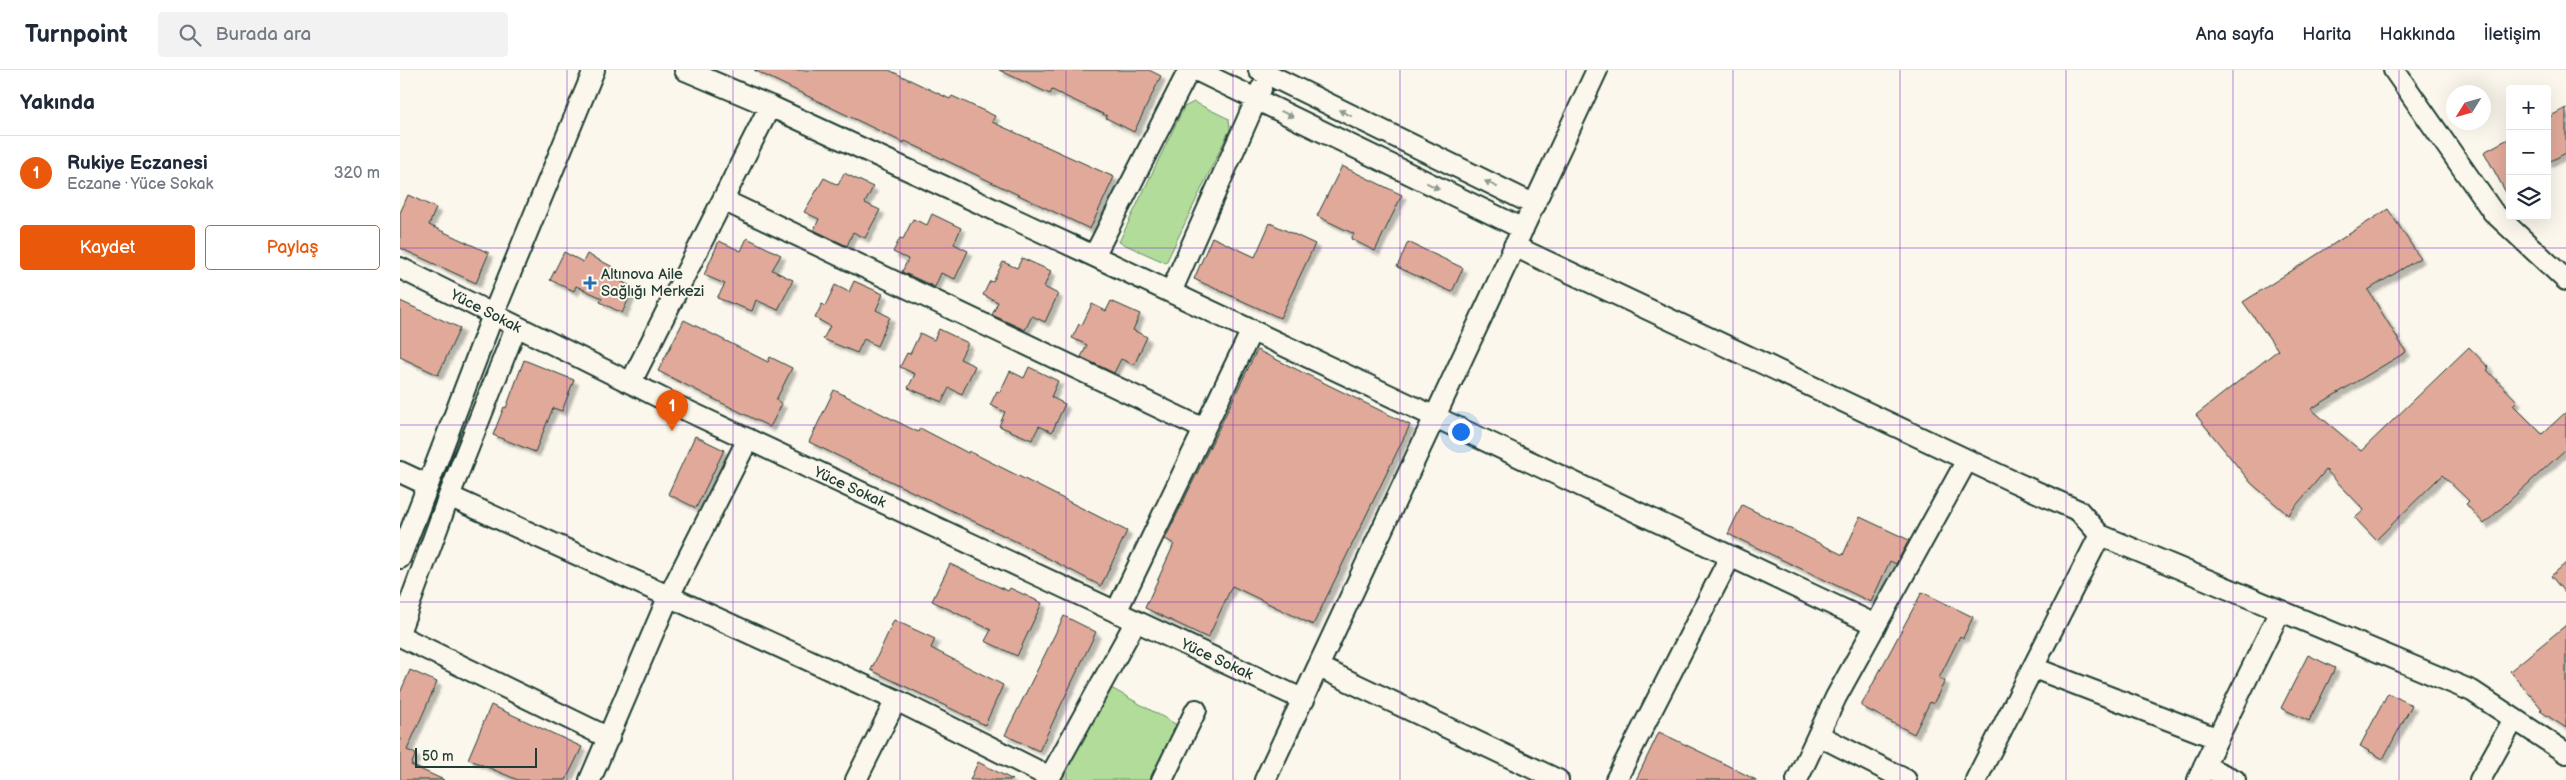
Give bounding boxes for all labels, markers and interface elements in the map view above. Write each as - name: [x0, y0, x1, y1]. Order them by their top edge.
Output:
- search box: [158, 12, 508, 57]
- text: Turnpoint: [25, 20, 128, 49]
- icon: search: [176, 21, 204, 49]
- text: Burada ara: [216, 23, 311, 46]
- text: Ana sayfa: [2196, 24, 2274, 45]
- text: Harita: [2302, 24, 2351, 45]
- text: Hakkında: [2379, 24, 2455, 45]
- text: İletişim: [2483, 24, 2541, 45]
- north arrow: [2446, 85, 2491, 130]
- map controls: [2506, 85, 2551, 220]
- button: +: [2506, 85, 2551, 130]
- text: Yakında: [20, 90, 95, 115]
- one-way arrow: [1338, 108, 1353, 117]
- one-way arrow: [1280, 111, 1294, 119]
- button: −: [2506, 130, 2551, 175]
- text: Rukiye Eczanesi: [67, 152, 208, 175]
- text: 1: [33, 164, 39, 183]
- text: 320 m: [334, 164, 380, 183]
- text: Eczane · Yüce Sokak: [67, 175, 213, 194]
- button: layers: [2506, 175, 2551, 220]
- one-way arrow: [1484, 180, 1499, 188]
- one-way arrow: [1426, 182, 1440, 190]
- button: Kaydet: [20, 225, 195, 270]
- button: Paylaş: [205, 225, 380, 270]
- place label: Altınova Aile Sağlığı Merkezi: [601, 265, 704, 301]
- marker: Altınova Aile Sağlığı Merkezi: [583, 276, 597, 290]
- street label: Yüce Sokak: [446, 285, 525, 338]
- pin: 1: [656, 390, 688, 431]
- your location: [1448, 419, 1474, 445]
- street label: Yüce Sokak: [810, 462, 890, 513]
- street label: Yüce Sokak: [1177, 634, 1257, 685]
- scale bar: [415, 745, 538, 768]
- text: 50 m: [422, 748, 454, 765]

